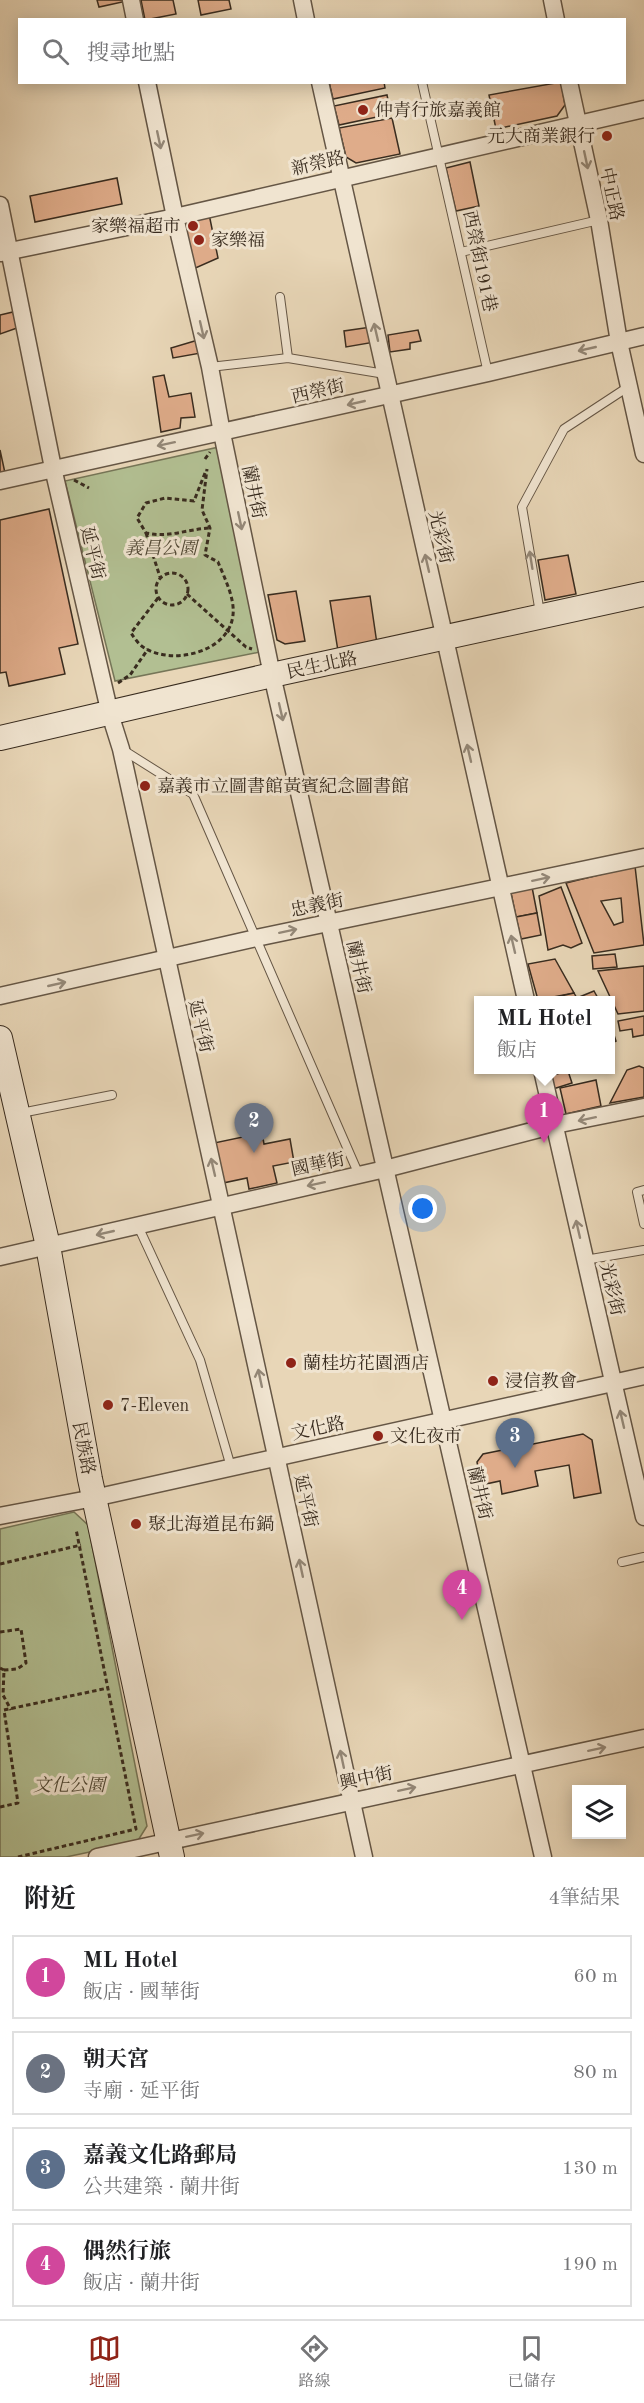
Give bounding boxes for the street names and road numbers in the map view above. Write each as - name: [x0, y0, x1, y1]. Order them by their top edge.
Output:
- street label: 新榮路: [289, 147, 347, 179]
- street label: 中正路: [597, 166, 627, 222]
- street label: 西榮街191巷: [459, 208, 501, 314]
- street label: 西榮街: [290, 376, 347, 407]
- street label: 蘭井街: [239, 464, 269, 520]
- street label: 光彩街: [425, 508, 457, 566]
- street label: 延平街: [77, 524, 109, 582]
- street label: 民生北路: [285, 648, 359, 682]
- street label: 忠義街: [289, 890, 345, 920]
- street label: 蘭井街: [343, 938, 375, 996]
- street label: 延平街: [185, 997, 217, 1055]
- street label: 國華街: [290, 1150, 346, 1179]
- street label: 光彩街: [596, 1260, 628, 1318]
- street label: 文化路: [290, 1413, 346, 1443]
- street label: 民族路: [69, 1420, 99, 1476]
- street label: 蘭井街: [464, 1464, 496, 1522]
- street label: 延平街: [291, 1473, 321, 1529]
- street label: 興中街: [338, 1763, 394, 1793]

